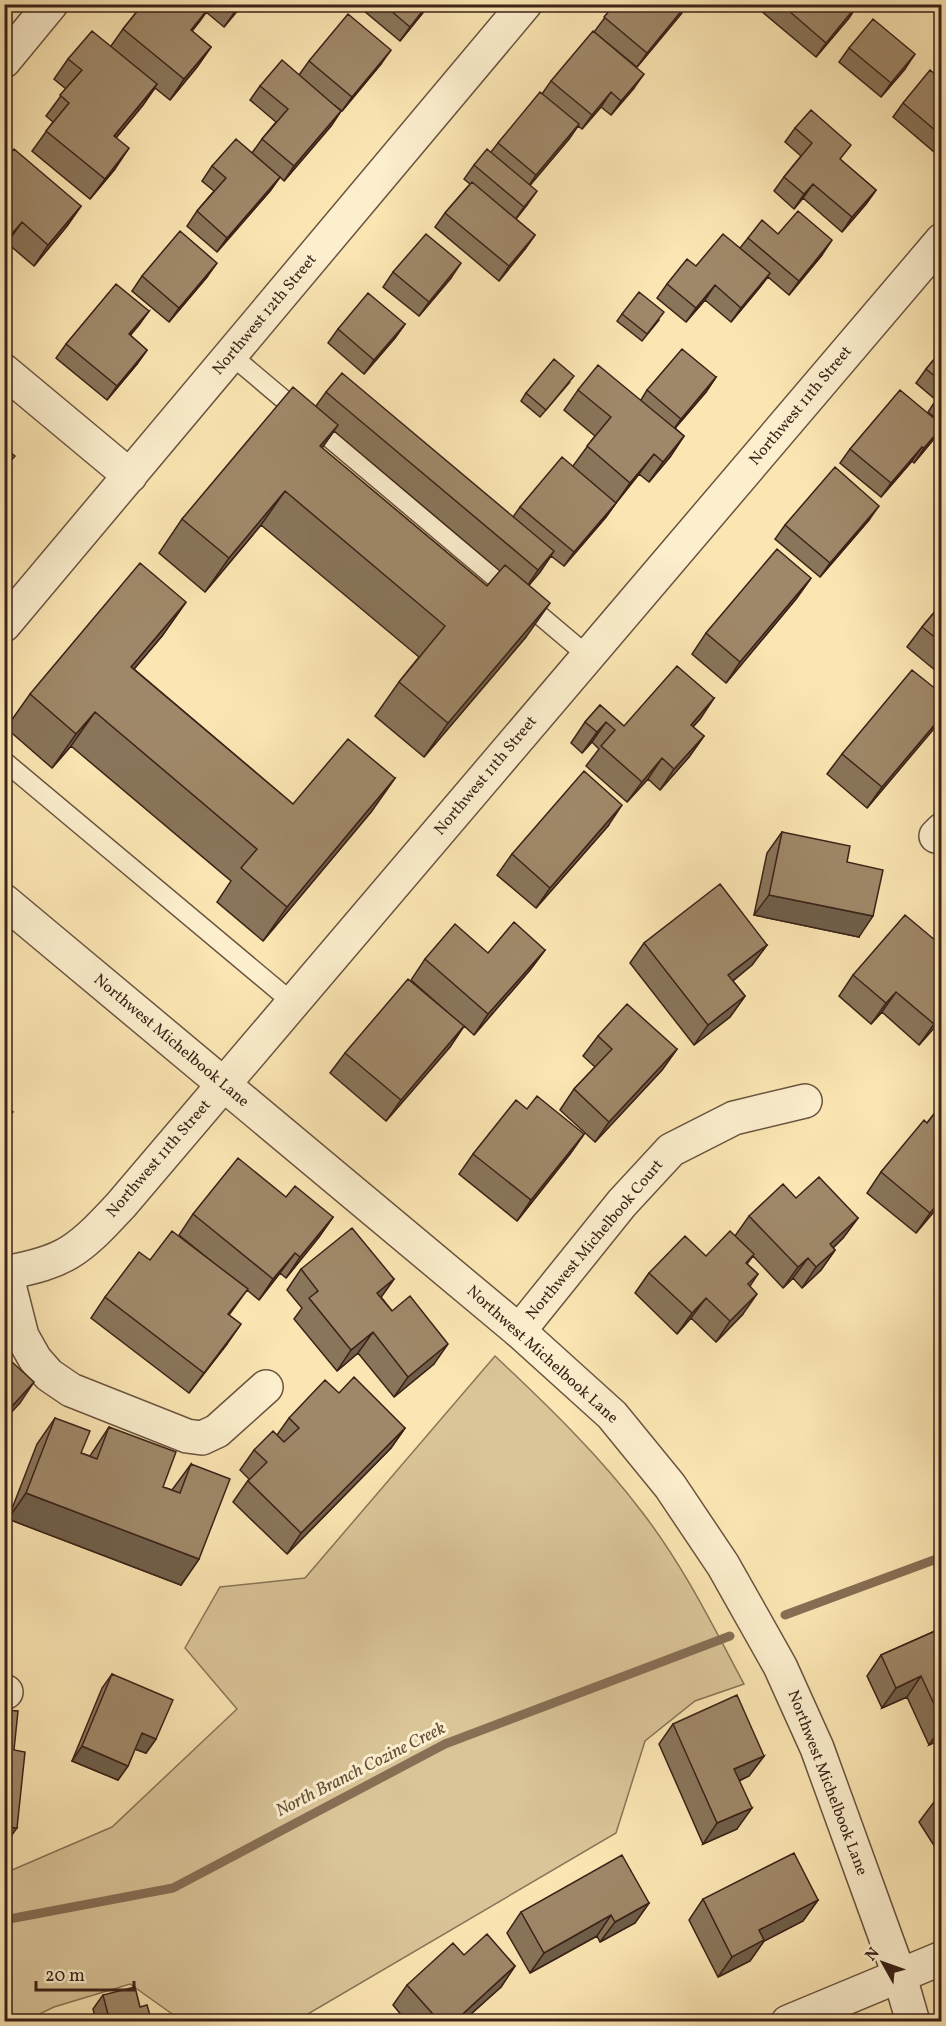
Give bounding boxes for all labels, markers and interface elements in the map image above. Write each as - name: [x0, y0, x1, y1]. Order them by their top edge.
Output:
- street label: Northwest 12th Street: [208, 249, 323, 380]
- street label: Northwest 11th Street: [744, 341, 858, 470]
- street label: Northwest 11th Street: [429, 711, 543, 840]
- street label: Northwest Michelbook Lane: [88, 969, 254, 1113]
- street label: Northwest 11th Street: [102, 1095, 217, 1223]
- street label: Northwest Michelbook Court: [521, 1155, 669, 1325]
- street label: Northwest Michelbook Lane: [461, 1281, 623, 1429]
- street label: Northwest Michelbook Lane: [781, 1687, 873, 1879]
- water label: North Branch Cozine Creek: [272, 1716, 450, 1824]
- north arrow: [853, 1933, 913, 1993]
- text: N: [861, 1943, 885, 1966]
- scale bar: [36, 1954, 134, 1992]
- text: 20 m: [45, 1964, 85, 1989]

